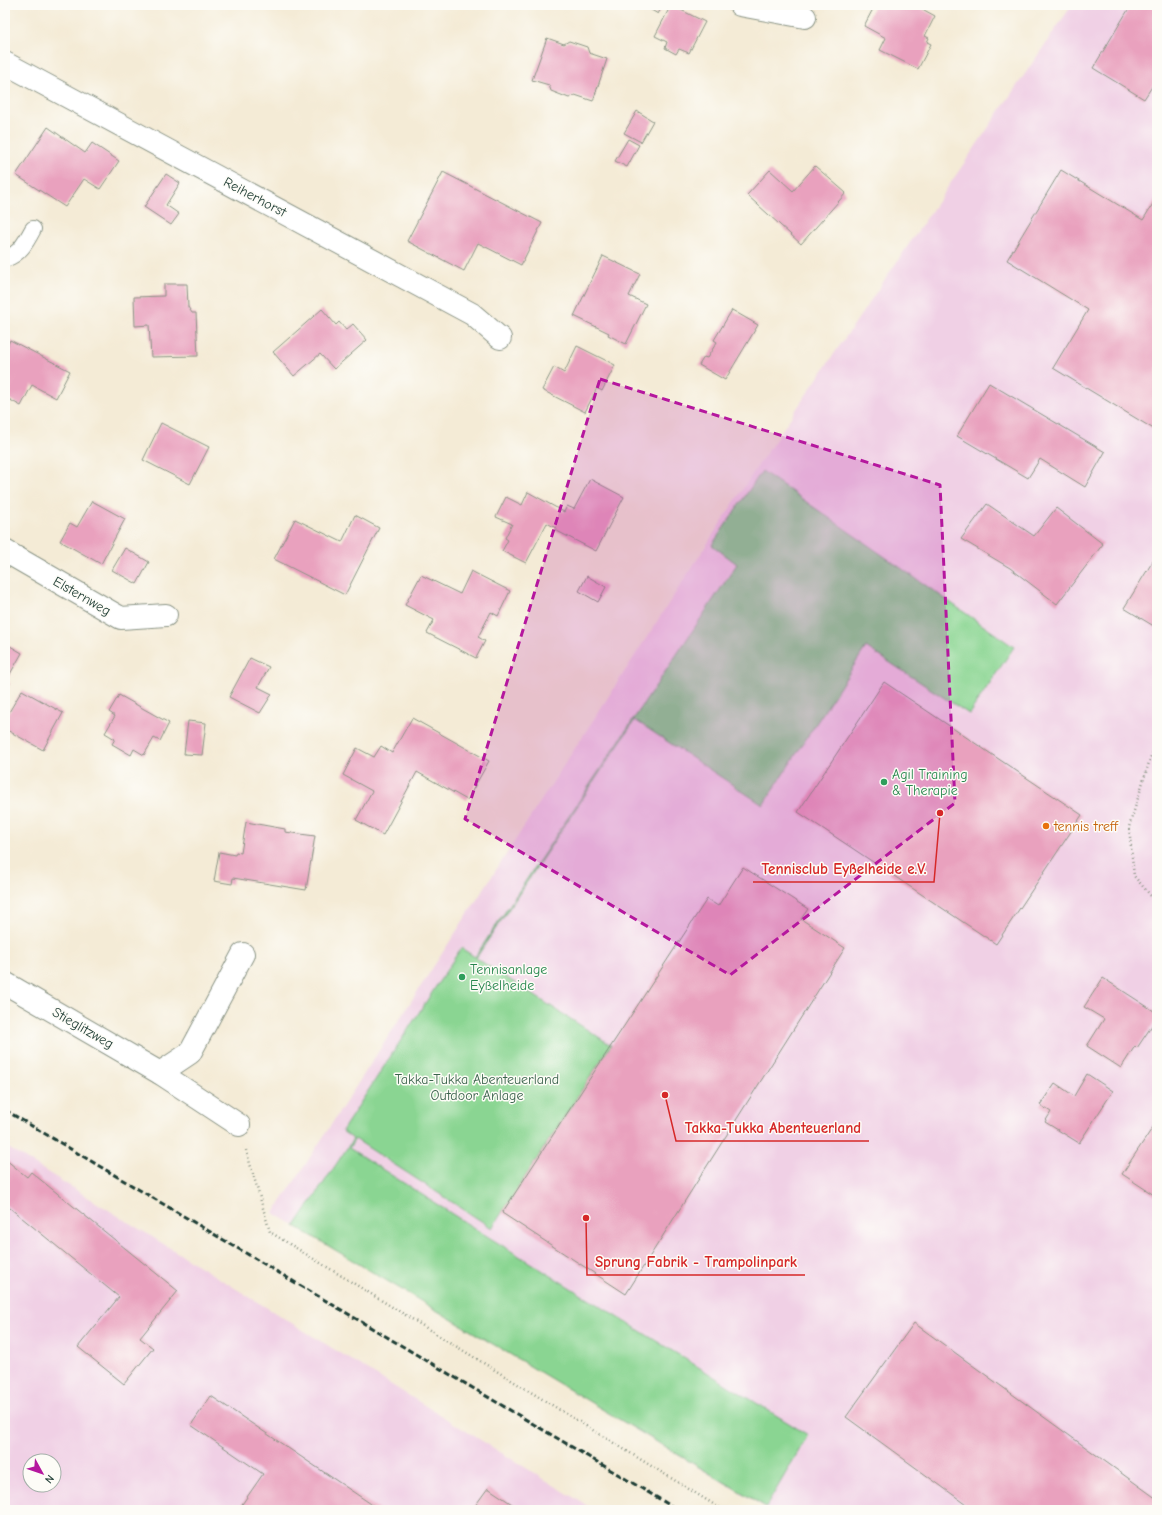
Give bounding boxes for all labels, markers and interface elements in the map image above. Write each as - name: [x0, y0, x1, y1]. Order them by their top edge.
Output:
- street label: Reiherhorst: [221, 173, 290, 221]
- street label: Elsternweg: [50, 573, 114, 619]
- place label: Agil Training & Therapie: [892, 766, 968, 799]
- marker: Agil Training & Therapie: [879, 777, 889, 787]
- place label: tennis treff: [1053, 818, 1119, 835]
- marker: tennis treff: [1041, 821, 1051, 831]
- callout: Tennisclub Eyßelheide e.V.: [753, 855, 934, 882]
- text: Tennisclub Eyßelheide e.V.: [761, 860, 927, 878]
- place label: Tennisanlage Eyßelheide: [470, 961, 547, 994]
- marker: Tennisanlage Eyßelheide: [457, 972, 467, 982]
- street label: Stieglitzweg: [49, 1004, 117, 1052]
- park label: Takka-Tukka Abenteuerland Outdoor Anlage: [395, 1071, 559, 1104]
- callout: Takka-Tukka Abenteuerland: [676, 1114, 869, 1141]
- text: Takka-Tukka Abenteuerland: [685, 1119, 861, 1137]
- callout: Sprung Fabrik - Trampolinpark: [587, 1248, 805, 1275]
- text: Sprung Fabrik - Trampolinpark: [595, 1253, 798, 1271]
- north arrow: [22, 1453, 62, 1493]
- text: N: [42, 1472, 57, 1486]

